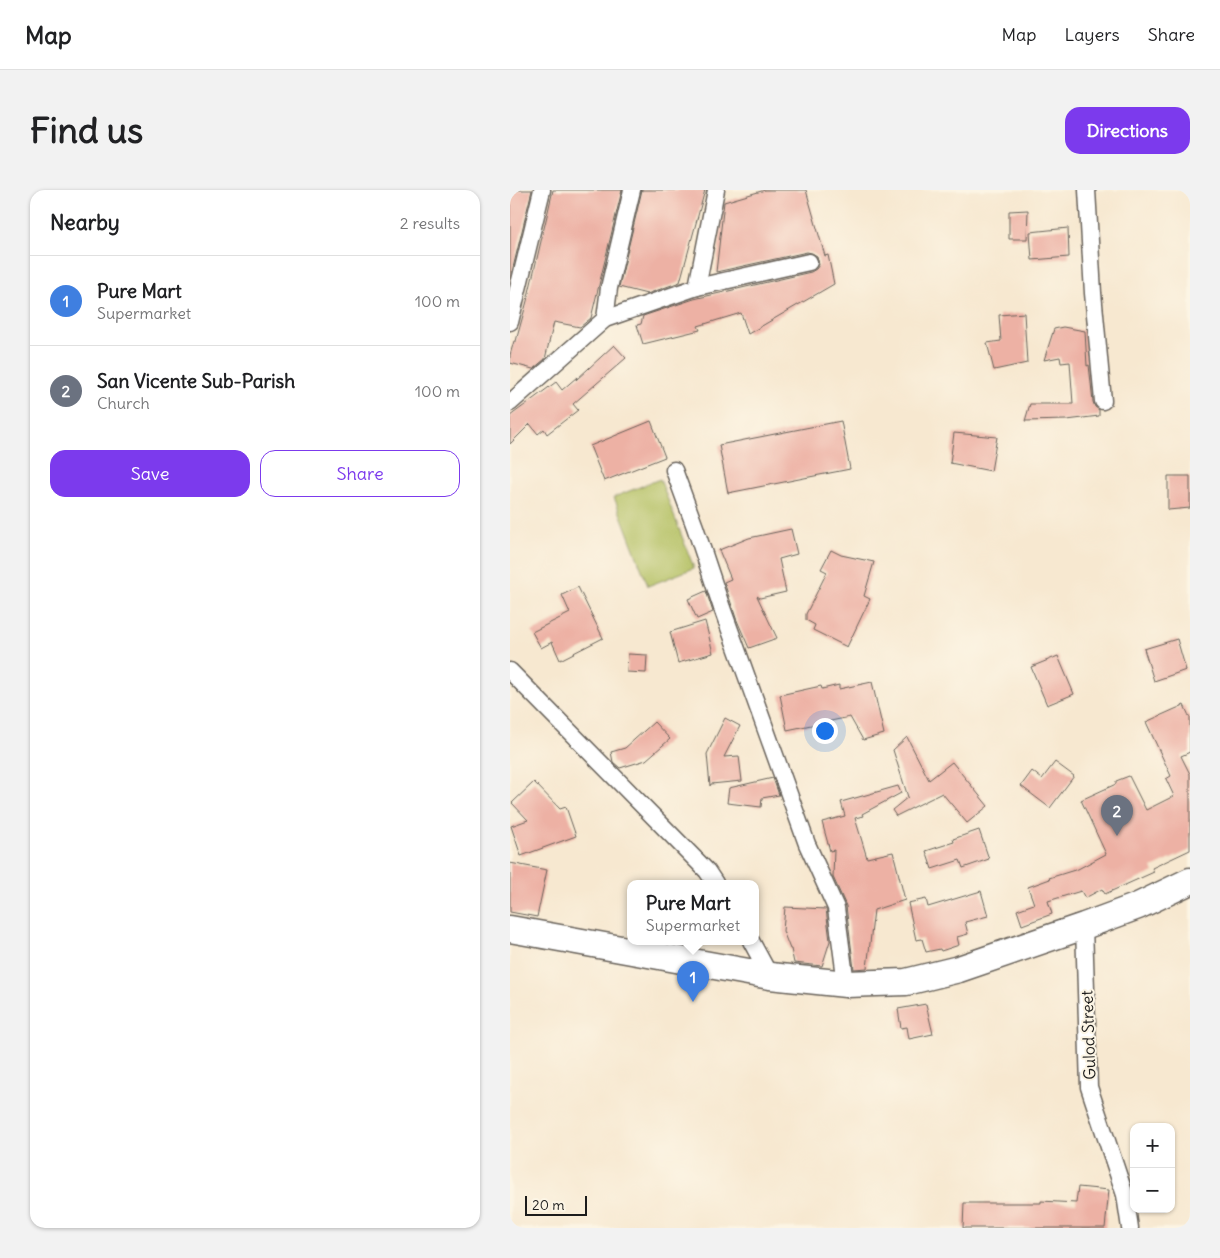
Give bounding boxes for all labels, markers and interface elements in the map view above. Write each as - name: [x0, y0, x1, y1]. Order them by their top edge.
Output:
- text: Map: [25, 20, 72, 50]
- text: Map: [1001, 23, 1036, 46]
- text: Layers: [1064, 23, 1120, 46]
- text: Share: [1148, 23, 1195, 46]
- button: Directions: [1065, 107, 1190, 154]
- text: Find us: [30, 108, 143, 152]
- text: Nearby: [50, 209, 120, 236]
- text: 2 results: [400, 213, 460, 233]
- text: Pure Mart: [97, 279, 182, 303]
- text: 1: [63, 291, 69, 311]
- text: 100 m: [415, 291, 460, 311]
- text: Supermarket: [97, 303, 191, 323]
- text: San Vicente Sub-Parish: [97, 369, 295, 393]
- text: 2: [62, 381, 70, 401]
- text: 100 m: [415, 381, 460, 401]
- text: Church: [97, 393, 150, 413]
- button: Save: [50, 450, 250, 497]
- button: Share: [260, 450, 460, 497]
- your location: [812, 718, 838, 744]
- pin: 2: [1101, 795, 1133, 836]
- popup: [627, 880, 759, 945]
- text: Pure Mart: [646, 891, 731, 915]
- text: Supermarket: [646, 915, 740, 935]
- pin: 1: [677, 961, 709, 1002]
- street label: Gulod Street: [1076, 989, 1100, 1080]
- map controls: [1130, 1123, 1175, 1213]
- button: +: [1130, 1123, 1175, 1168]
- button: −: [1130, 1168, 1175, 1213]
- scale bar: [525, 1193, 588, 1216]
- text: 20 m: [532, 1196, 565, 1214]

